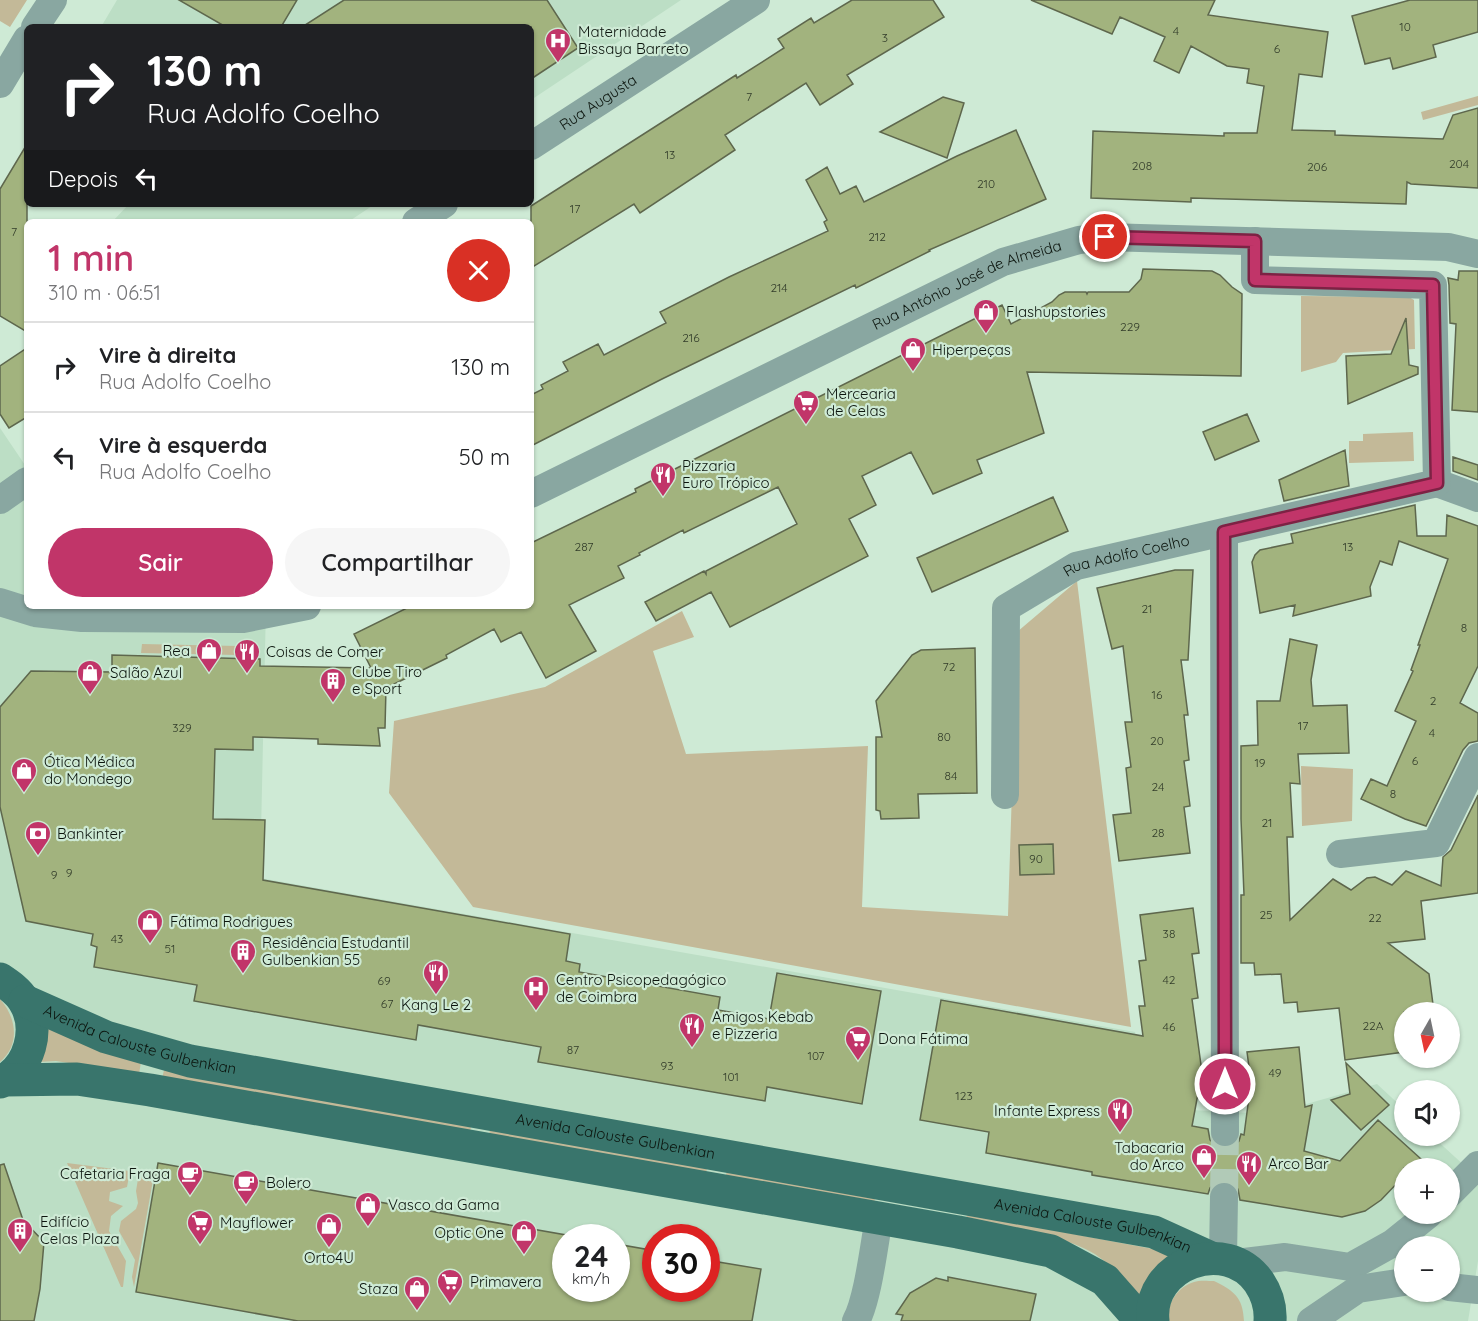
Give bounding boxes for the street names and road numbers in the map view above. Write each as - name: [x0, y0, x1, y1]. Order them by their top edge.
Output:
- street label: Rua Augusta: [555, 70, 640, 134]
- street label: Rua António José de Almeida: [869, 236, 1064, 334]
- street label: Rua Adolfo Coelho: [1059, 530, 1191, 581]
- street label: Avenida Calouste Gulbenkian: [41, 1000, 238, 1078]
- street label: Avenida Calouste Gulbenkian: [514, 1109, 717, 1163]
- street label: Avenida Calouste Gulbenkian: [993, 1194, 1195, 1257]

